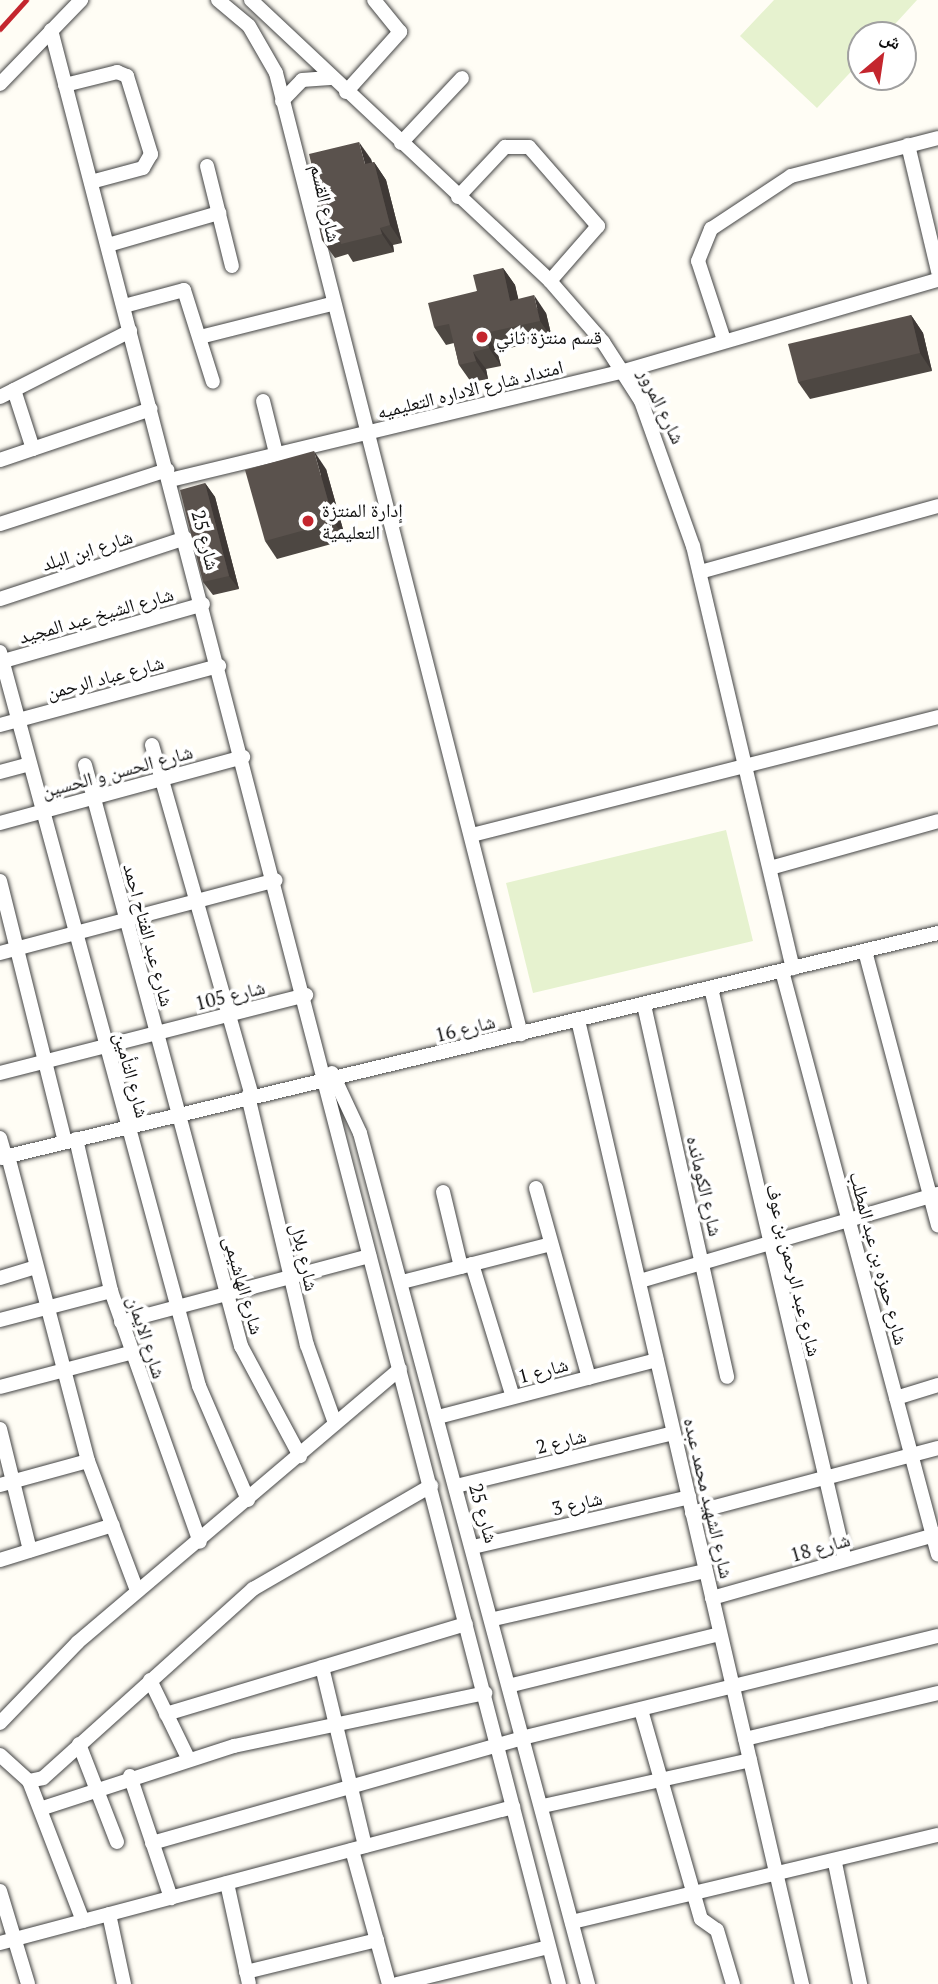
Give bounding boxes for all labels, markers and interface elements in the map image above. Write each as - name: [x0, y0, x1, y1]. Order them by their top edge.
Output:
- north arrow: [847, 21, 917, 91]
- text: ش: [877, 23, 906, 55]
- street label: شارع القسم: [306, 162, 346, 244]
- place label: قسم منتزة ثاني: [496, 326, 602, 348]
- marker: قسم منتزة ثاني: [474, 329, 490, 345]
- street label: امتداد شارع الاداره التعليميه: [374, 355, 566, 423]
- street label: شارع المرور: [634, 365, 690, 447]
- place label: إدارة المنتزة التعليمية: [322, 499, 403, 543]
- street label: شارع 25: [187, 508, 225, 572]
- marker: إدارة المنتزة التعليمية: [300, 513, 316, 529]
- street label: شارع ابن البلد: [39, 525, 135, 575]
- street label: شارع الشيخ عبد المجيد: [16, 582, 176, 648]
- street label: شارع عباد الرحمن: [44, 650, 166, 704]
- street label: شارع الحسن و الحسين: [39, 740, 195, 802]
- street label: شارع عبد الفتاح احمد: [119, 861, 179, 1009]
- street label: شارع 105: [193, 975, 267, 1015]
- street label: شارع 16: [433, 1010, 497, 1046]
- street label: شارع التأمين: [110, 1030, 154, 1120]
- street label: شارع الكومانده: [682, 1134, 728, 1238]
- street label: شارع حمزه بن عبد المطلب: [845, 1169, 913, 1347]
- street label: شارع عبد الرحمن بن عوف: [762, 1181, 826, 1359]
- street label: شارع بلال: [286, 1221, 324, 1293]
- street label: شارع الهاشيمى: [219, 1233, 269, 1337]
- street label: شارع الايمان: [123, 1293, 171, 1381]
- street label: شارع 1: [515, 1352, 571, 1388]
- street label: شارع الشهيد محمد عبده: [679, 1415, 739, 1581]
- street label: شارع 2: [534, 1424, 588, 1458]
- street label: شارع 25: [465, 1481, 503, 1545]
- street label: شارع 3: [550, 1486, 604, 1520]
- street label: شارع 18: [788, 1528, 852, 1566]

